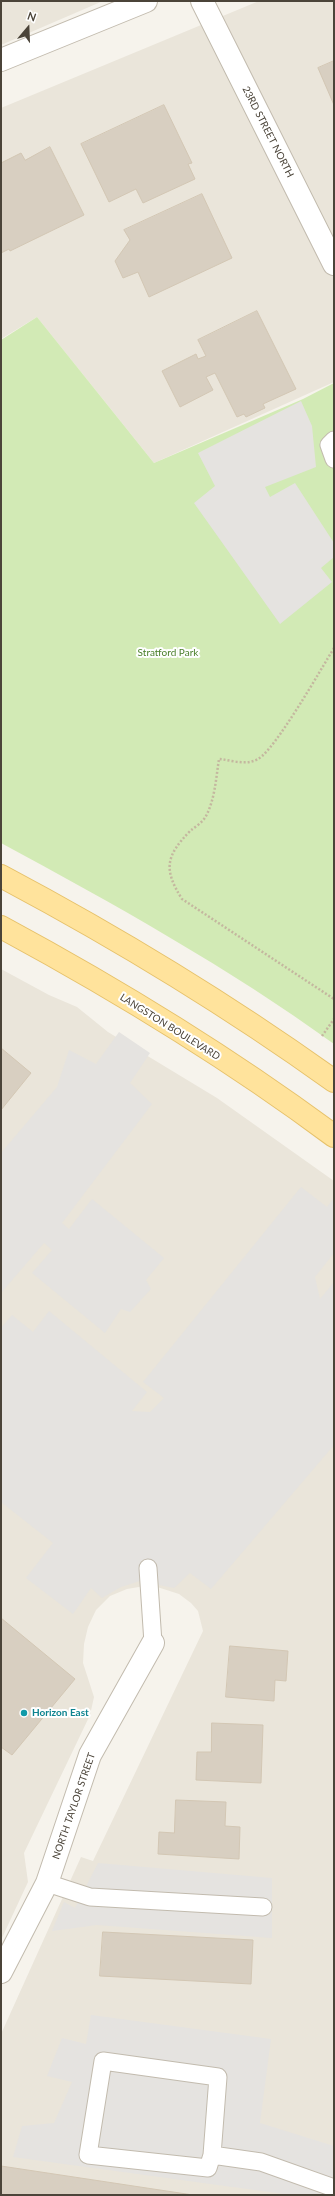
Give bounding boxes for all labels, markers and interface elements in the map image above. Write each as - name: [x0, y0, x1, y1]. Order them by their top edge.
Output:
- north arrow: [8, 8, 48, 48]
- text: N: [26, 9, 38, 24]
- street label: 23RD STREET NORTH: [240, 84, 296, 180]
- park label: Stratford Park: [138, 647, 198, 659]
- street label: LANGSTON BOULEVARD: [118, 991, 222, 1063]
- place label: Horizon East: [32, 1707, 89, 1719]
- marker: Horizon East: [19, 1708, 29, 1718]
- street label: NORTH TAYLOR STREET: [50, 1751, 98, 1861]

